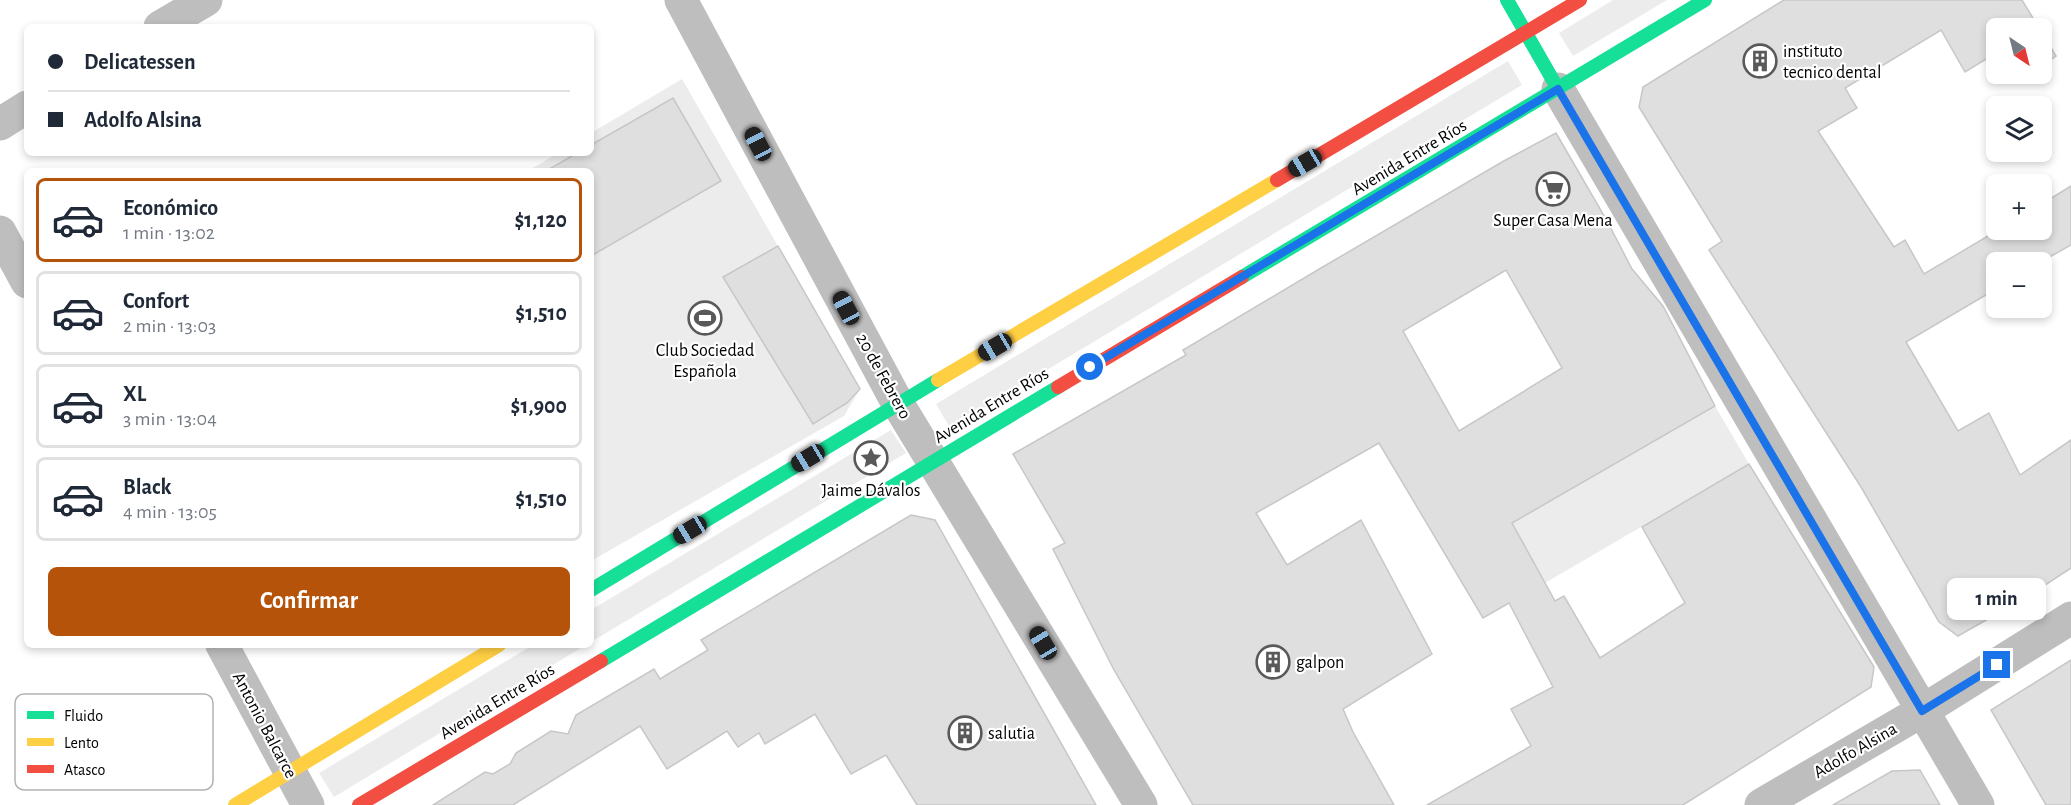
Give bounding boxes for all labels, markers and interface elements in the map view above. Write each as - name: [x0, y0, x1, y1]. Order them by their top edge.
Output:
- north arrow: [1986, 18, 2052, 84]
- map controls: [1986, 18, 2052, 318]
- building icon: instituto tecnico dental: [1742, 43, 1778, 79]
- place label: instituto tecnico dental: [1783, 43, 1881, 82]
- text: Delicatessen: [84, 51, 196, 73]
- button: layers: [1986, 96, 2052, 162]
- text: Adolfo Alsina: [84, 109, 202, 131]
- street label: Avenida Entre Ríos: [1349, 117, 1470, 199]
- car: [742, 124, 774, 164]
- car: [1285, 146, 1325, 180]
- supermarket icon: Super Casa Mena: [1535, 171, 1571, 207]
- button: +: [1986, 174, 2052, 240]
- icon: car: [51, 193, 105, 247]
- text: Económico: [123, 197, 218, 219]
- text: $1,120: [514, 209, 567, 231]
- place label: Super Casa Mena: [1493, 212, 1613, 230]
- text: 1 min · 13:02: [123, 223, 215, 243]
- button: −: [1986, 252, 2052, 318]
- icon: car: [51, 286, 105, 340]
- car: [830, 288, 862, 328]
- text: Confort: [123, 290, 189, 312]
- sports icon: Club Sociedad Española: [687, 300, 723, 336]
- text: $1,510: [515, 302, 567, 324]
- text: 2 min · 13:03: [123, 316, 216, 336]
- car: [975, 330, 1015, 364]
- street label: 20 de Febrero: [852, 331, 914, 422]
- place label: Club Sociedad Española: [656, 342, 754, 381]
- route start: [1076, 353, 1103, 380]
- street label: Avenida Entre Ríos: [931, 365, 1052, 447]
- icon: car: [51, 379, 105, 433]
- text: XL: [123, 383, 146, 405]
- text: $1,900: [511, 395, 567, 417]
- text: 3 min · 13:04: [123, 409, 217, 429]
- place icon: Jaime Dávalos: [853, 440, 889, 476]
- car: [788, 441, 828, 475]
- icon: car: [51, 472, 105, 526]
- text: Black: [123, 476, 171, 498]
- place label: Jaime Dávalos: [822, 482, 920, 500]
- text: $1,510: [515, 488, 567, 510]
- text: 4 min · 13:05: [123, 502, 217, 522]
- car: [670, 513, 710, 547]
- button: Confirmar: [48, 567, 570, 636]
- callout: 1 min: [1948, 578, 2046, 620]
- text: 1 min: [1975, 589, 2018, 609]
- car: [1026, 623, 1060, 663]
- building icon: galpon: [1255, 644, 1291, 680]
- route end: [1983, 651, 2010, 678]
- place label: galpon: [1296, 654, 1344, 672]
- street label: Avenida Entre Ríos: [437, 661, 558, 743]
- street label: Antonio Balcarce: [229, 669, 300, 782]
- legend: [15, 694, 213, 790]
- text: Fluido: [64, 708, 103, 724]
- building icon: salutia: [947, 715, 983, 751]
- street label: Adolfo Alsina: [1811, 720, 1900, 782]
- place label: salutia: [988, 725, 1035, 743]
- text: Lento: [64, 735, 99, 751]
- text: Atasco: [64, 762, 106, 778]

